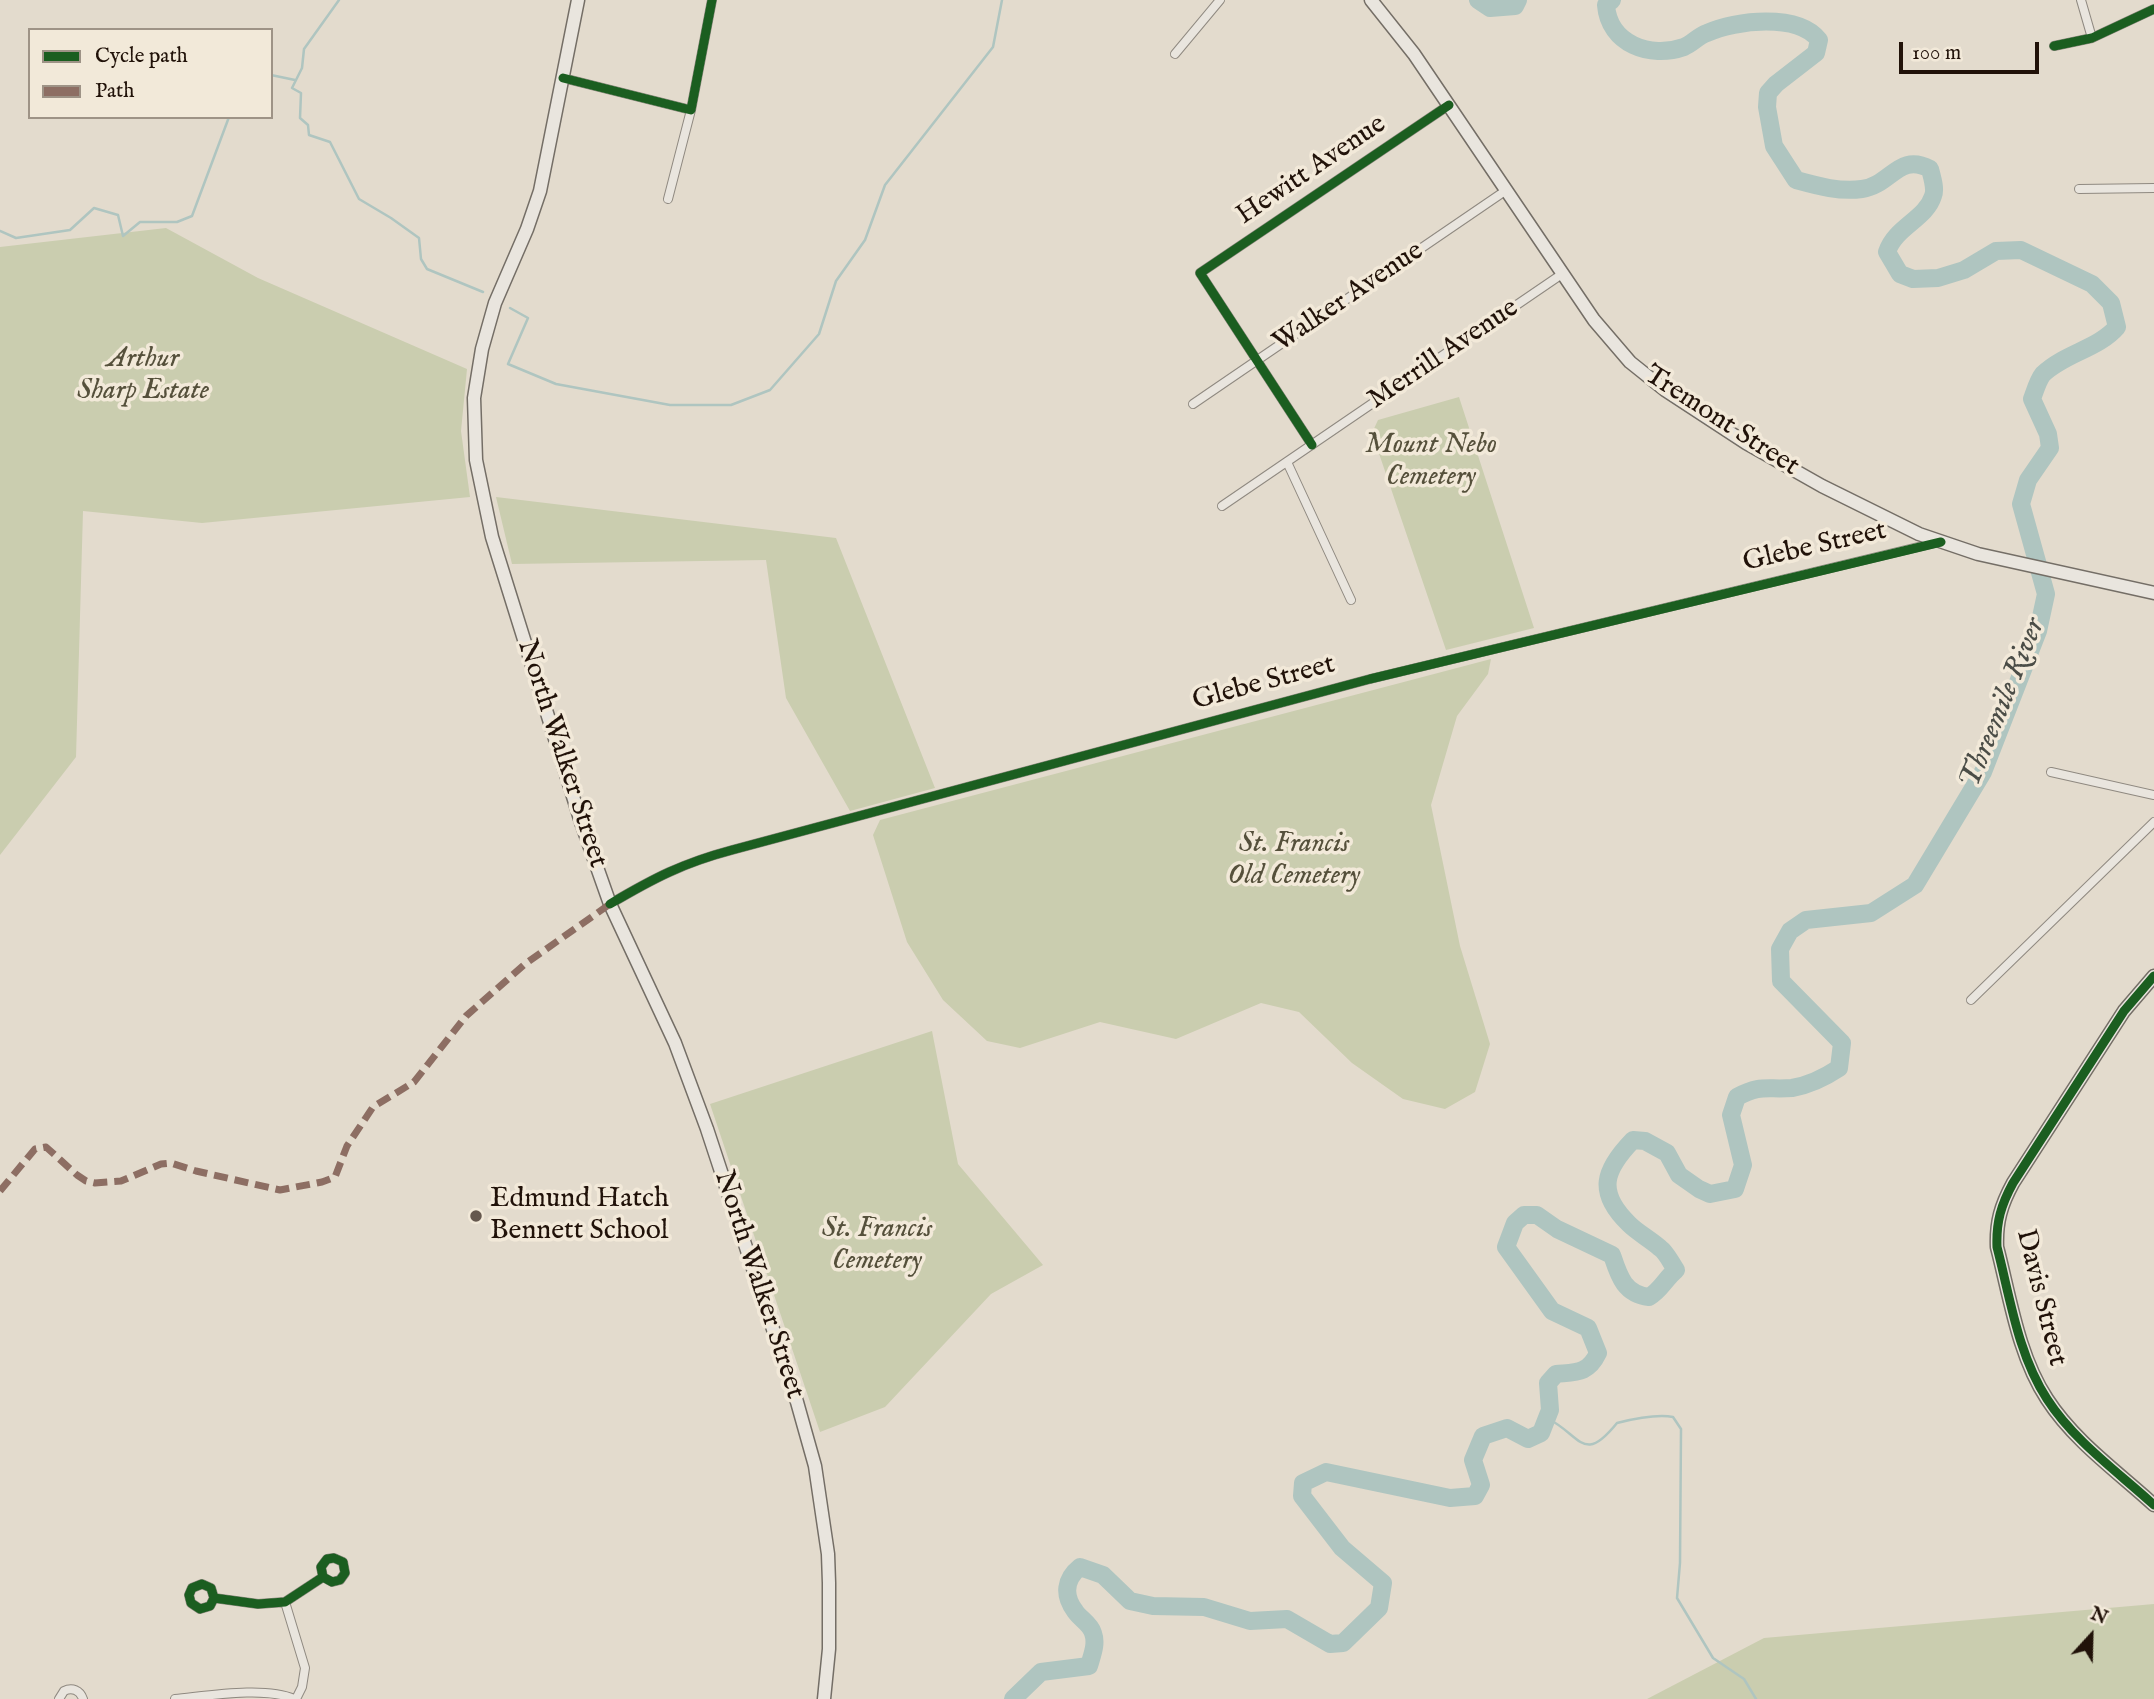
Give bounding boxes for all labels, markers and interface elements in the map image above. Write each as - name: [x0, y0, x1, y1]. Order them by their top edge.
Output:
- legend: [28, 28, 273, 119]
- scale bar: [1902, 28, 2042, 72]
- text: 100 m: [1912, 40, 1961, 67]
- text: Cycle path: [95, 43, 188, 70]
- text: Path: [95, 78, 134, 105]
- street label: Hewitt Avenue: [1231, 109, 1393, 233]
- street label: Walker Avenue: [1267, 235, 1431, 361]
- street label: Merrill Avenue: [1362, 292, 1526, 418]
- park label: Arthur Sharp Estate: [77, 343, 209, 409]
- street label: Tremont Street: [1637, 359, 1805, 485]
- park label: Mount Nebo Cemetery: [1365, 429, 1497, 495]
- street label: Glebe Street: [1740, 515, 1890, 581]
- water label: Threemile River: [1953, 613, 2055, 795]
- street label: North Walker Street: [508, 636, 614, 872]
- street label: Glebe Street: [1189, 649, 1339, 719]
- park label: St. Francis Old Cemetery: [1228, 828, 1360, 894]
- street label: North Walker Street: [705, 1167, 811, 1403]
- place label: Edmund Hatch Bennett School: [490, 1183, 669, 1249]
- marker: Edmund Hatch Bennett School: [468, 1208, 484, 1224]
- park label: St. Francis Cemetery: [822, 1213, 932, 1279]
- street label: Davis Street: [2007, 1226, 2073, 1370]
- north arrow: [2056, 1601, 2126, 1671]
- text: N: [2087, 1602, 2111, 1631]

